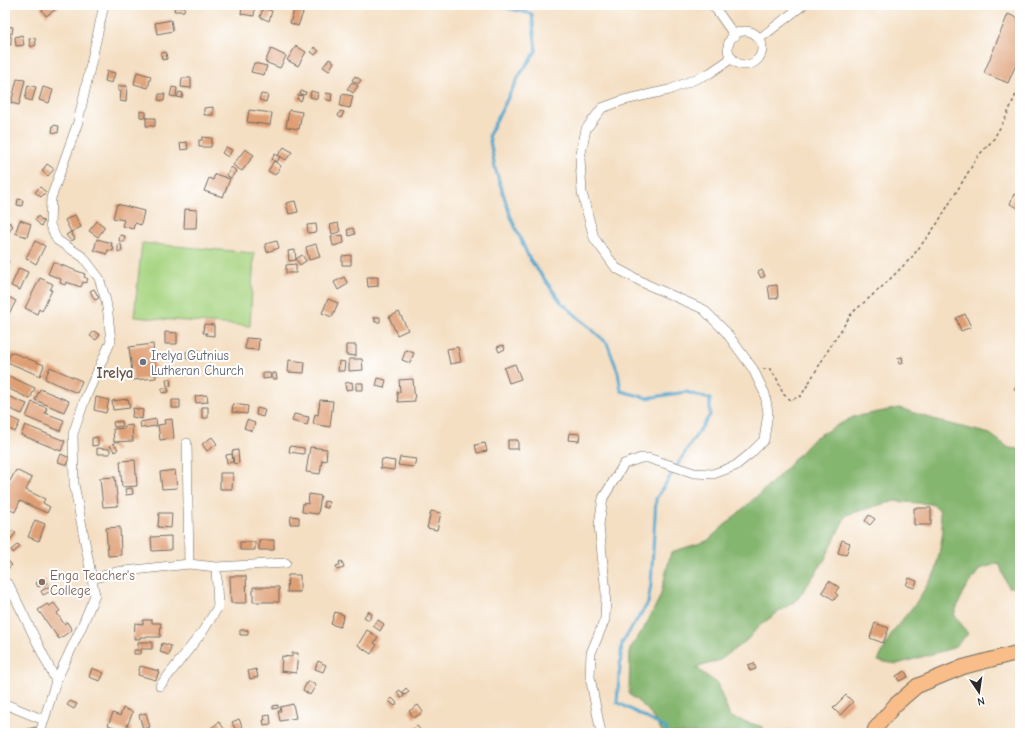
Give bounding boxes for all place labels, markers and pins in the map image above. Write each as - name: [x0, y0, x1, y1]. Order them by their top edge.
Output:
- place label: Irelya Gutnius Lutheran Church: [151, 348, 244, 378]
- marker: Irelya Gutnius Lutheran Church: [138, 357, 148, 367]
- place label: Enga Teacher's College: [50, 568, 135, 598]
- marker: Enga Teacher's College: [37, 577, 47, 587]

